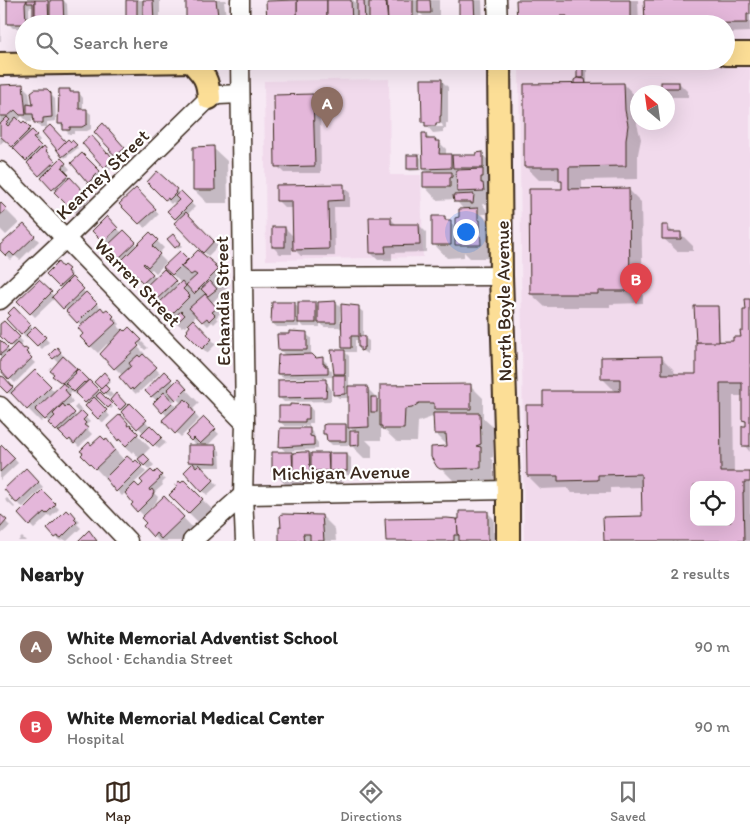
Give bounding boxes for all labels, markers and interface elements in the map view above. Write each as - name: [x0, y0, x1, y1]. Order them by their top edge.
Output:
- search box: [15, 15, 735, 70]
- icon: search: [33, 29, 61, 57]
- text: Search here: [73, 31, 168, 54]
- north arrow: [630, 85, 675, 130]
- pin: A: [311, 87, 343, 128]
- street label: Kearney Street: [51, 124, 154, 225]
- your location: [453, 219, 479, 245]
- street label: North Boyle Avenue: [491, 220, 516, 382]
- street label: Warren Street: [90, 233, 186, 332]
- street label: Echandia Street: [210, 236, 235, 366]
- pin: B: [620, 263, 652, 304]
- street label: Michigan Avenue: [272, 460, 410, 485]
- map controls: [690, 481, 735, 526]
- button: locate: [690, 481, 735, 526]
- text: Nearby: [20, 561, 84, 586]
- text: 2 results: [670, 564, 730, 583]
- text: White Memorial Adventist School: [67, 626, 338, 649]
- text: A: [31, 637, 41, 656]
- text: 90 m: [695, 637, 730, 656]
- text: School · Echandia Street: [67, 649, 233, 668]
- text: White Memorial Medical Center: [67, 706, 324, 729]
- text: B: [31, 717, 41, 736]
- text: 90 m: [695, 717, 730, 736]
- text: Hospital: [67, 729, 124, 748]
- tab: Map: [104, 778, 132, 825]
- tab: Directions: [340, 778, 402, 825]
- tab: Saved: [610, 778, 646, 825]

